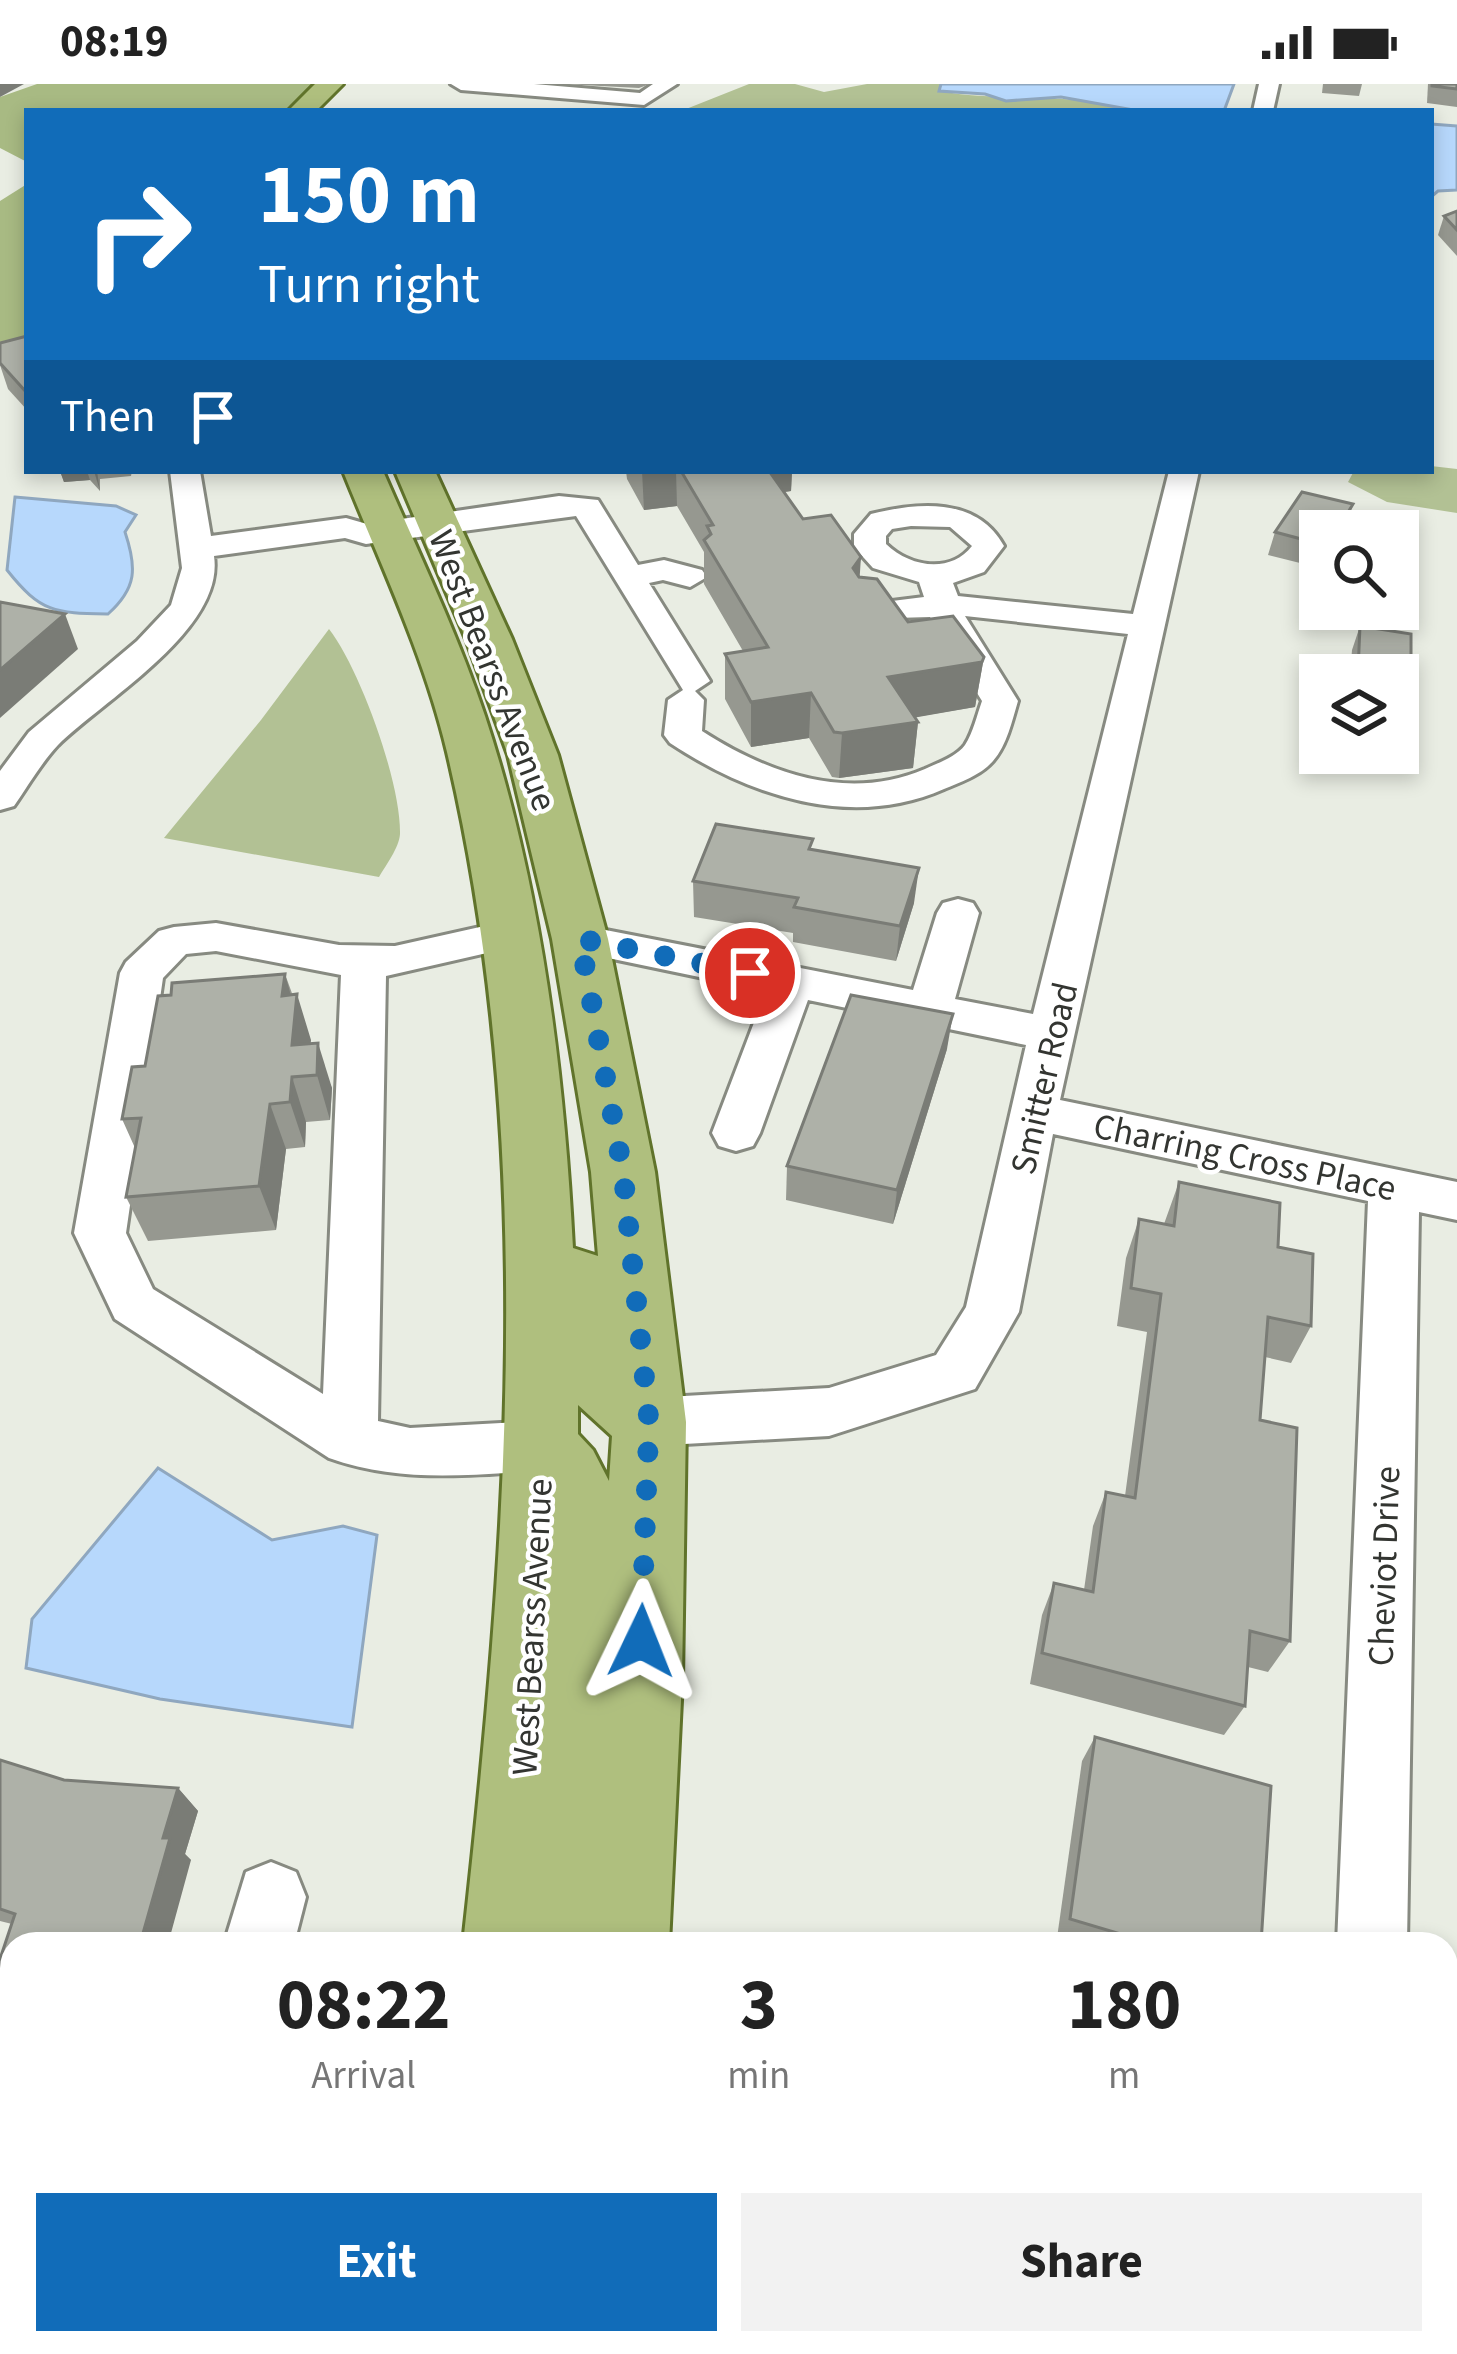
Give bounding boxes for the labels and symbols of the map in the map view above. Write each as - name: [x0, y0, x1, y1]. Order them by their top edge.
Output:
- street label: West Bearss Avenue: [416, 523, 570, 818]
- pin: [699, 922, 801, 1024]
- street label: Smitter Road: [998, 977, 1091, 1179]
- street label: Charring Cross Place: [1089, 1101, 1401, 1214]
- street label: Cheviot Drive: [1356, 1465, 1413, 1667]
- street label: West Bearss Avenue: [499, 1477, 566, 1777]
- position arrow: [578, 1578, 704, 1704]

